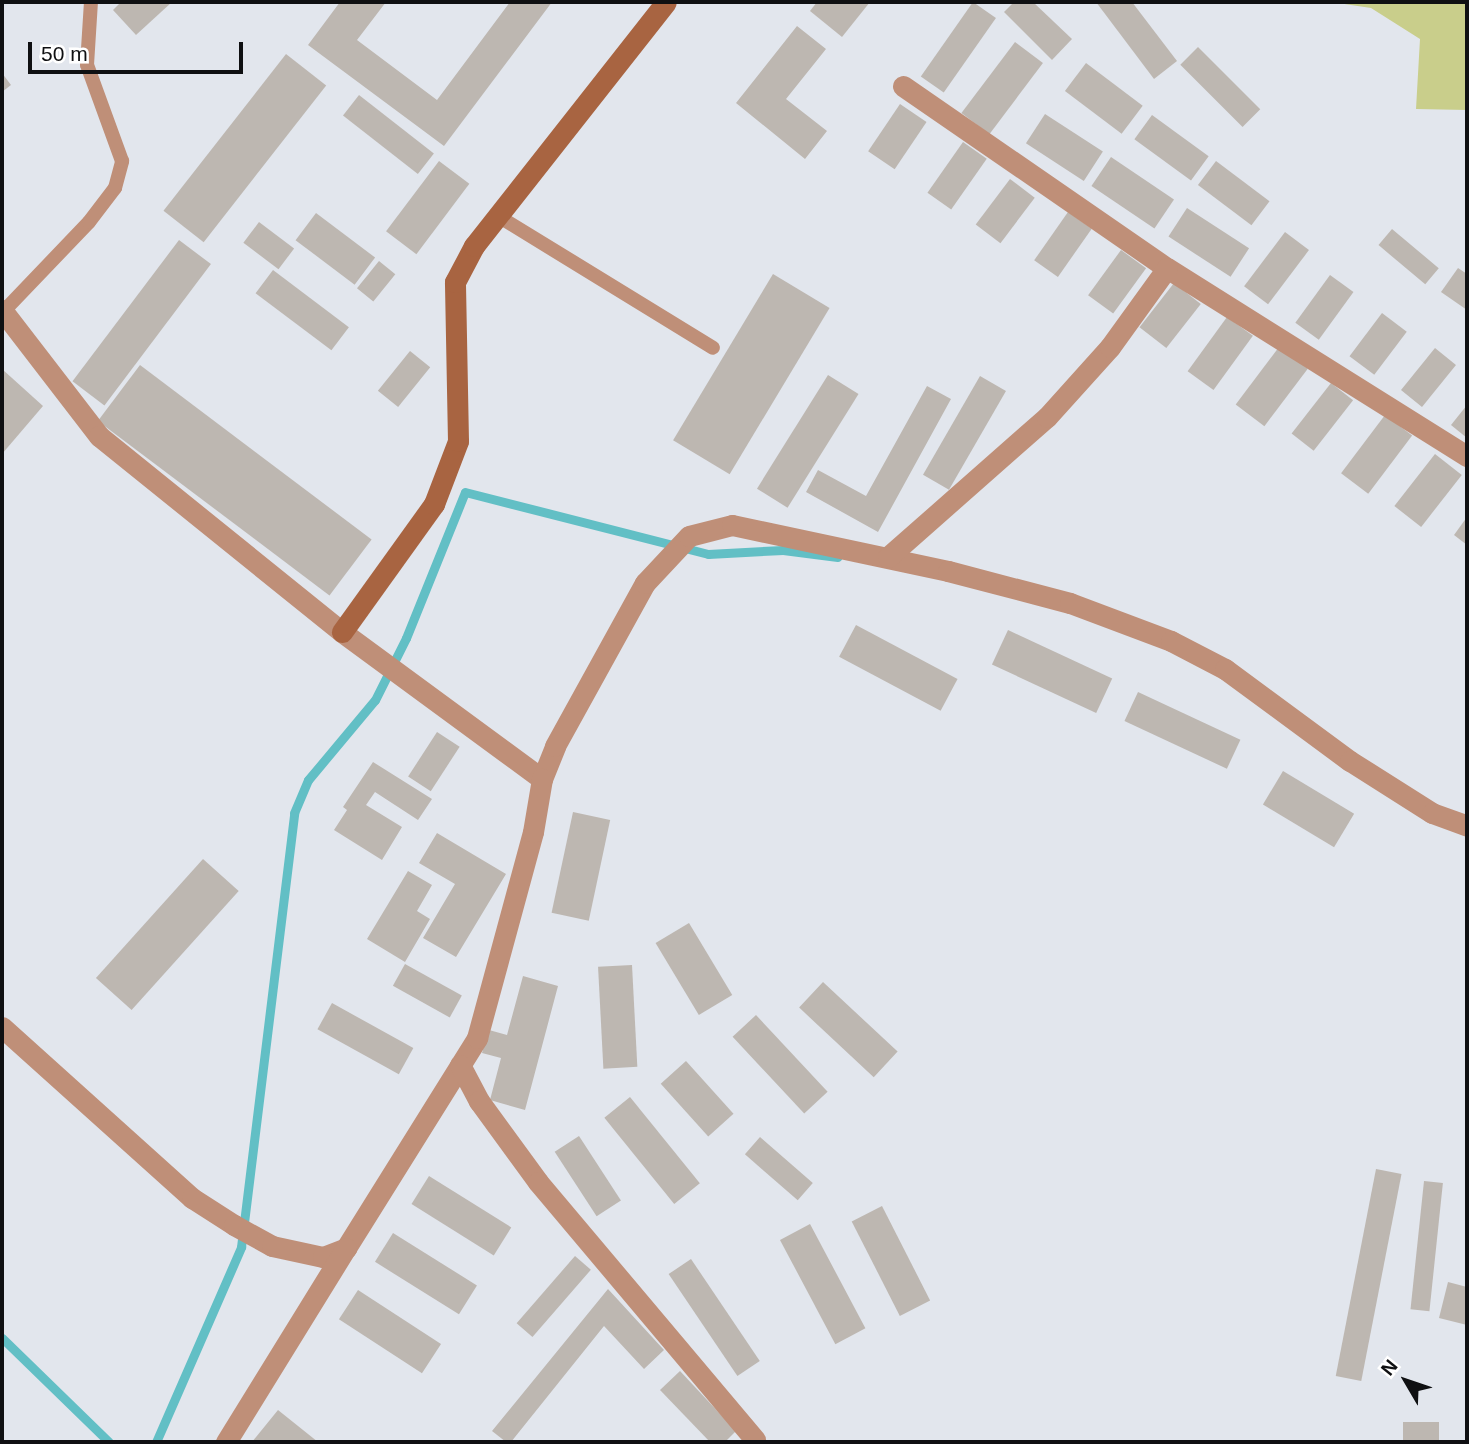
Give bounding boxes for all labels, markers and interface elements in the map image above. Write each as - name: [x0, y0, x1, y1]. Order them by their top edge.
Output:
- scale bar: [32, 28, 247, 72]
- text: 50 m: [41, 42, 88, 65]
- north arrow: [1371, 1346, 1441, 1416]
- text: N: [1377, 1356, 1402, 1379]

